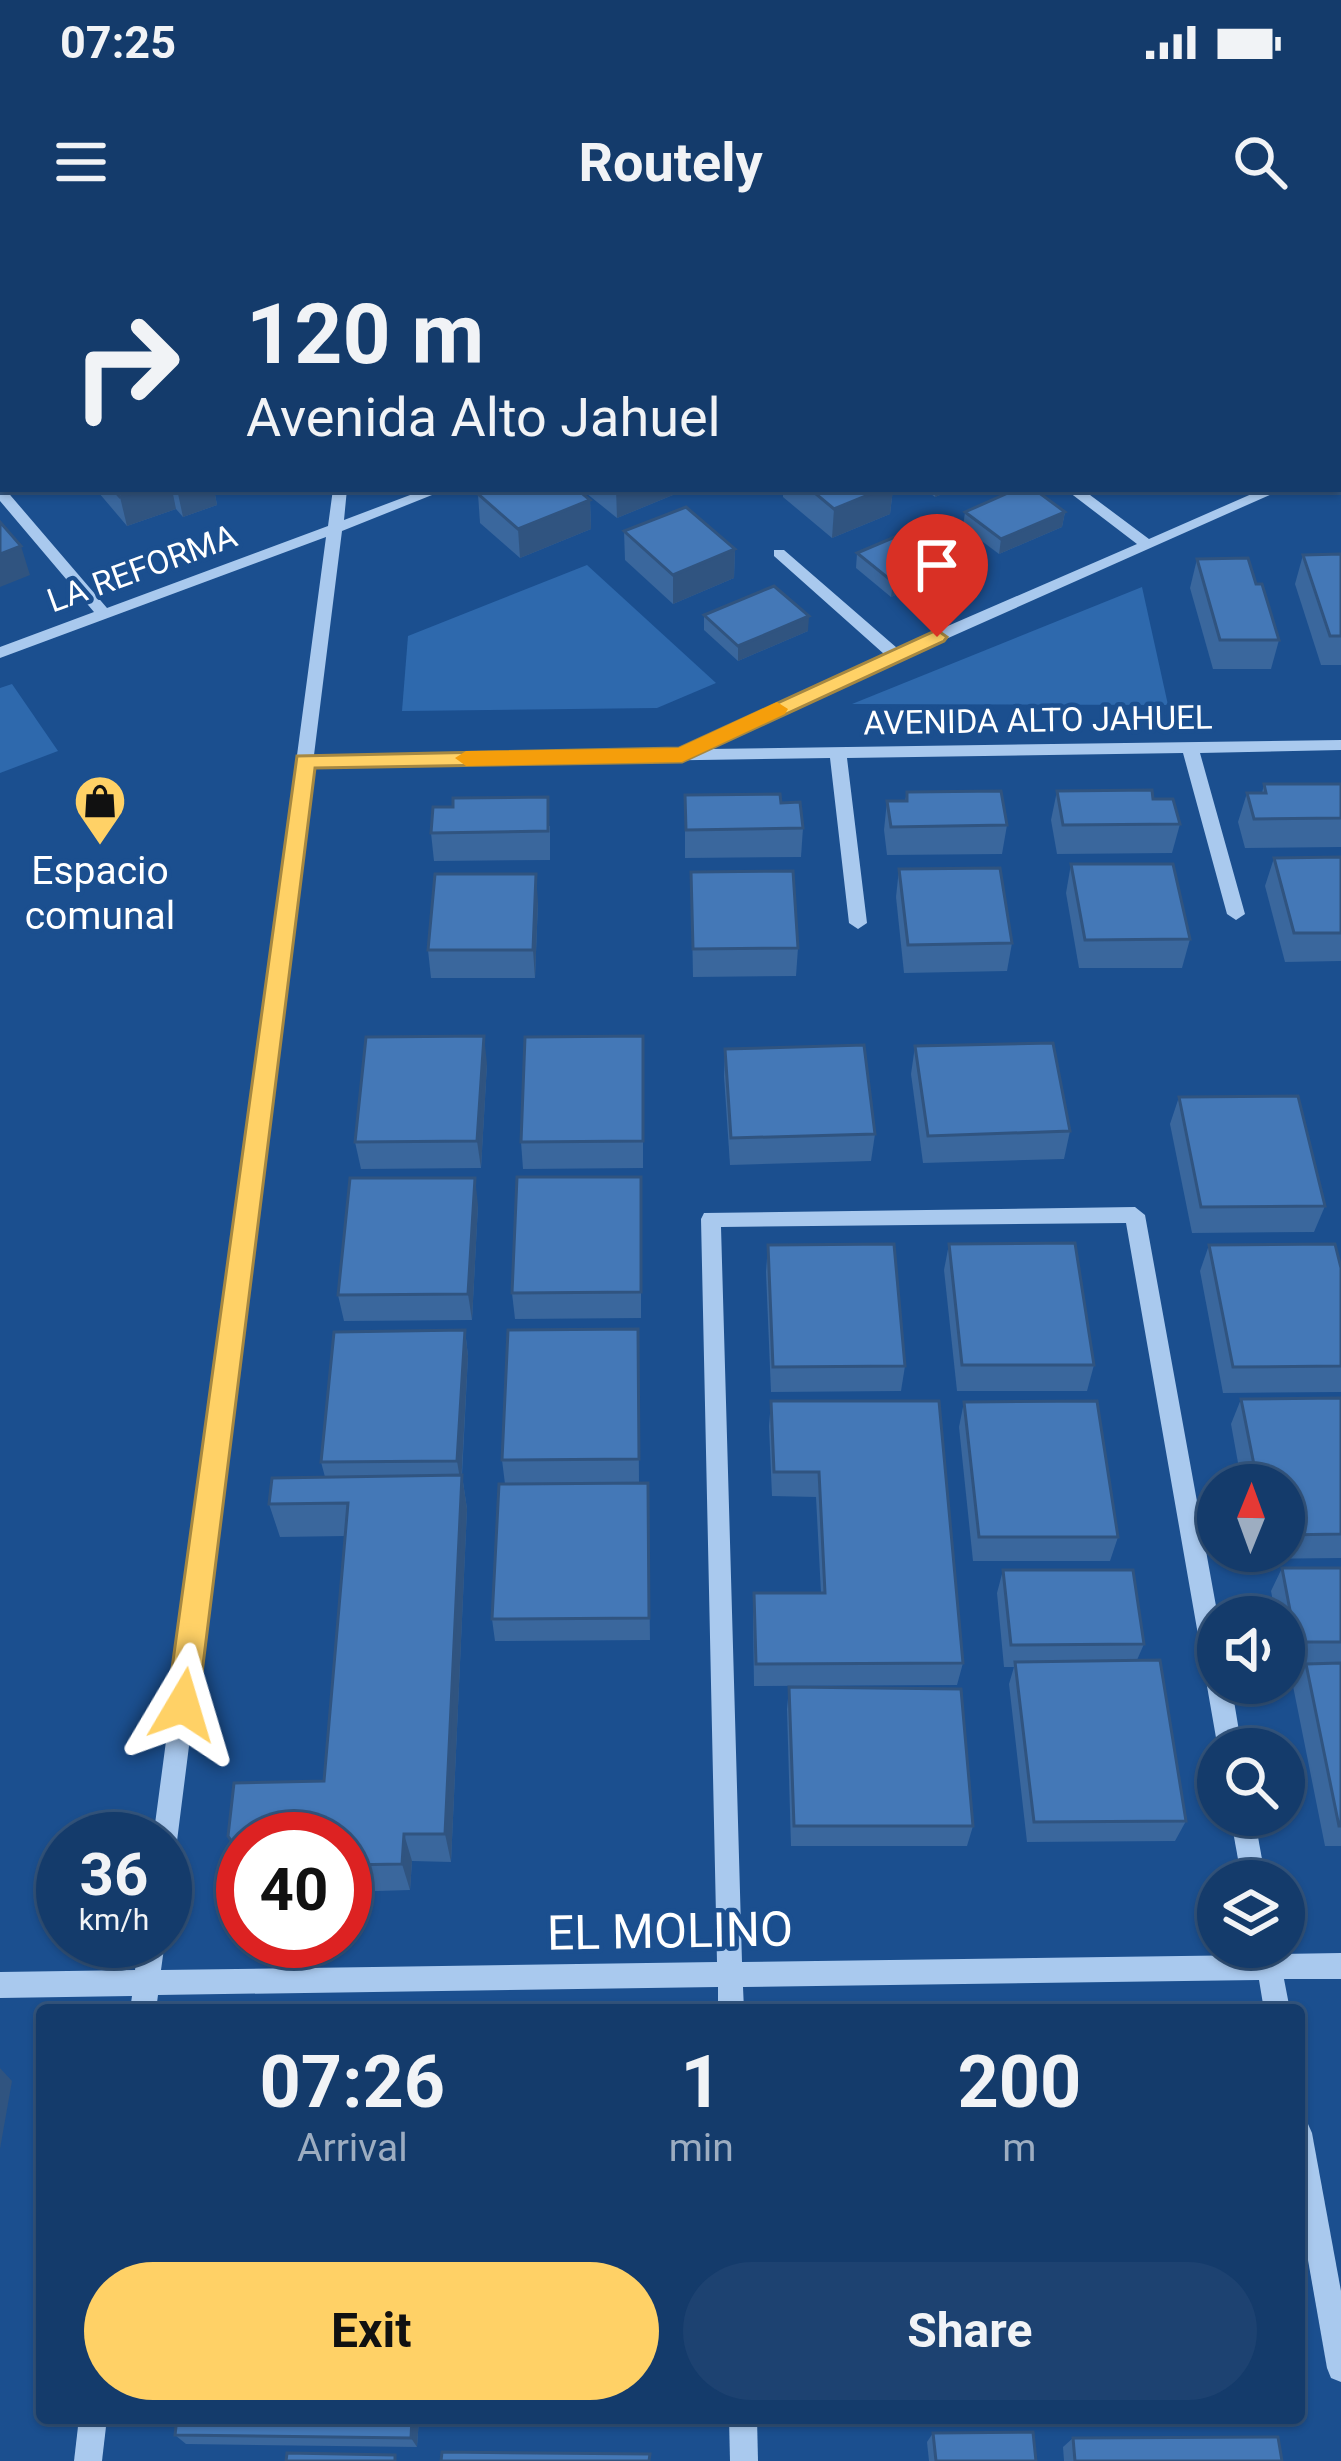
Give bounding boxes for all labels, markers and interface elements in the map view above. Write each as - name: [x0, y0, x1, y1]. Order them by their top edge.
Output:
- text: 07:25: [60, 16, 176, 69]
- icon: menu: [48, 129, 114, 195]
- icon: search: [1227, 129, 1293, 195]
- text: Routely: [578, 131, 763, 194]
- text: 120 m: [246, 285, 484, 384]
- icon: right: [48, 288, 204, 444]
- text: Avenida Alto Jahuel: [246, 386, 721, 449]
- pin: [886, 514, 988, 637]
- street label: LA REFORMA: [42, 516, 243, 620]
- icon: arrive: [904, 532, 970, 598]
- street label: AVENIDA ALTO JAHUEL: [863, 697, 1213, 743]
- shop icon: Espacio comunal: [72, 773, 128, 847]
- place label: Espacio comunal: [25, 848, 175, 939]
- north arrow: [1197, 1464, 1305, 1572]
- map controls: [1197, 1464, 1305, 1968]
- button: sound: [1197, 1596, 1305, 1704]
- position arrow: [120, 1642, 246, 1768]
- button: search: [1197, 1728, 1305, 1836]
- speed limit sign: 40: [216, 1812, 372, 1968]
- text: 36: [80, 1839, 148, 1910]
- button: layers: [1197, 1860, 1305, 1968]
- street label: EL MOLINO: [546, 1900, 794, 1962]
- text: km/h: [79, 1902, 149, 1937]
- text: 07:26: [260, 2040, 445, 2125]
- text: 1: [681, 2040, 722, 2125]
- text: 200: [957, 2040, 1081, 2125]
- text: Arrival: [297, 2125, 408, 2171]
- text: min: [669, 2125, 734, 2171]
- text: m: [1002, 2125, 1037, 2171]
- button: Exit: [84, 2262, 659, 2400]
- button: Share: [683, 2262, 1257, 2400]

